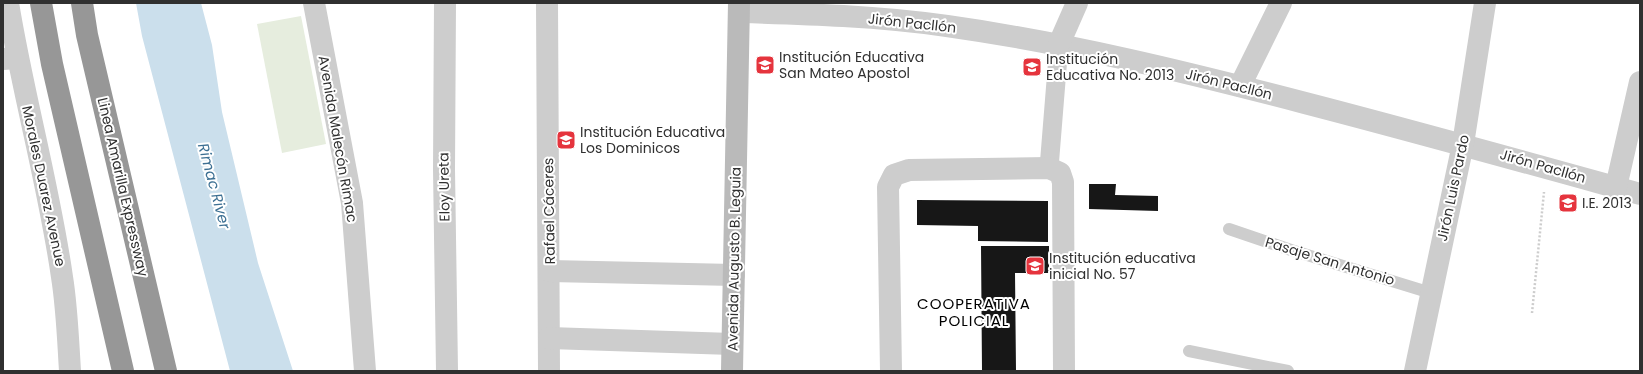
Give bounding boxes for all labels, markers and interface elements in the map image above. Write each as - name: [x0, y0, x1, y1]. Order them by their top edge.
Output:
- street label: Jirón Pacllón: [867, 8, 957, 38]
- place label: Institución Educativa San Mateo Apostol: [779, 47, 924, 83]
- place label: Institución Educativa No. 2013: [1046, 49, 1174, 85]
- street label: Avenida Malecón Rímac: [313, 54, 363, 224]
- school or university icon: Institución Educativa San Mateo Apostol: [754, 54, 776, 76]
- school or university icon: Institución Educativa No. 2013: [1021, 56, 1043, 78]
- street label: Jirón Pacllón: [1184, 64, 1274, 104]
- street label: Linea Amarilla Expressway: [93, 96, 153, 279]
- street label: Morales Duarez Avenue: [17, 104, 71, 268]
- place label: Institución Educativa Los Dominicos: [580, 122, 725, 158]
- school or university icon: Institución Educativa Los Dominicos: [555, 129, 577, 151]
- street label: Jirón Luis Pardo: [1432, 133, 1474, 243]
- water label: Rimac River: [193, 141, 236, 232]
- street label: Jirón Pacllón: [1498, 144, 1588, 188]
- street label: Eloy Ureta: [433, 152, 455, 222]
- street label: Rafael Cáceres: [538, 158, 560, 264]
- street label: Avenida Augusto B. Leguia: [722, 167, 746, 351]
- school or university icon: I.E. 2013: [1557, 192, 1579, 214]
- place label: I.E. 2013: [1582, 193, 1632, 213]
- street label: Pasaje San Antonio: [1263, 232, 1397, 290]
- place label: Institución educativa inicial No. 57: [1049, 248, 1196, 284]
- school or university icon: Institución educativa inicial No. 57: [1024, 255, 1046, 277]
- district label: COOPERATIVA POLICIAL: [917, 293, 1031, 331]

